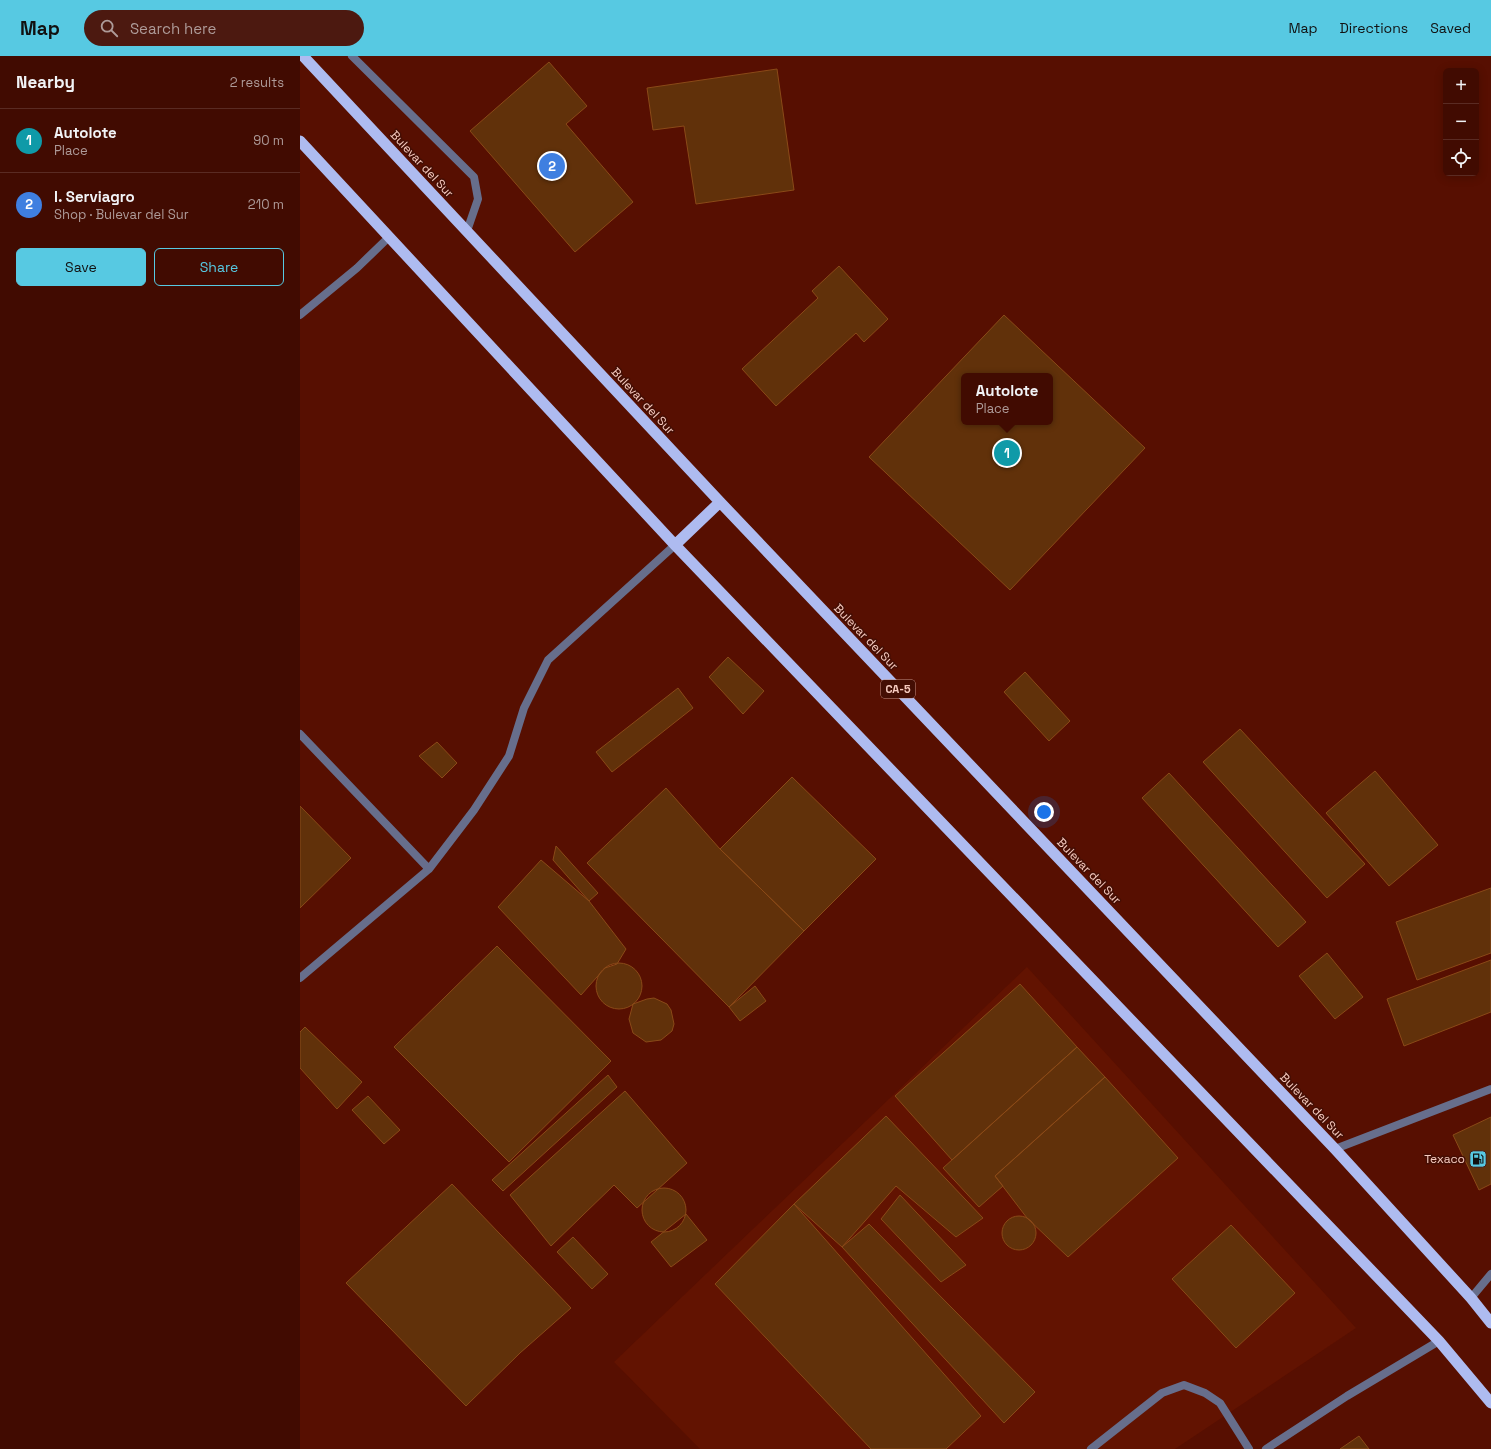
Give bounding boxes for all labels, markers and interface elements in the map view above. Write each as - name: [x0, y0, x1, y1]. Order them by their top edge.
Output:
- search box: [84, 10, 364, 46]
- text: Map: [20, 16, 60, 41]
- icon: search: [98, 17, 120, 39]
- text: Search here: [130, 19, 216, 38]
- text: Map: [1288, 19, 1318, 37]
- text: Directions: [1340, 19, 1408, 37]
- text: Saved: [1430, 19, 1471, 37]
- map controls: [1443, 68, 1479, 176]
- button: +: [1443, 68, 1479, 104]
- text: Nearby: [16, 71, 75, 93]
- text: 2 results: [230, 74, 284, 91]
- button: −: [1443, 104, 1479, 140]
- text: Autolote: [54, 123, 117, 142]
- street label: Bulevar del Sur: [387, 127, 457, 201]
- text: 1: [26, 132, 32, 149]
- text: 90 m: [253, 132, 284, 149]
- button: locate: [1443, 140, 1479, 176]
- text: Place: [54, 142, 88, 159]
- pin: 2: [539, 151, 565, 181]
- text: I. Serviagro: [54, 187, 135, 206]
- text: 2: [25, 196, 33, 213]
- text: 210 m: [248, 196, 284, 213]
- text: Shop · Bulevar del Sur: [54, 206, 189, 223]
- button: Save: [16, 248, 146, 286]
- button: Share: [154, 248, 284, 286]
- street label: Bulevar del Sur: [608, 364, 678, 438]
- popup: [961, 373, 1053, 425]
- text: Autolote: [976, 381, 1038, 400]
- text: Place: [976, 400, 1009, 417]
- pin: 1: [994, 438, 1020, 468]
- street label: Bulevar del Sur: [830, 601, 902, 674]
- road number: CA-5: [881, 680, 915, 698]
- your location: [1034, 802, 1054, 822]
- street label: Bulevar del Sur: [1053, 835, 1125, 908]
- street label: Bulevar del Sur: [1276, 1070, 1348, 1143]
- fuel station icon: Texaco: [1468, 1149, 1488, 1169]
- place label: Texaco: [1424, 1151, 1465, 1167]

